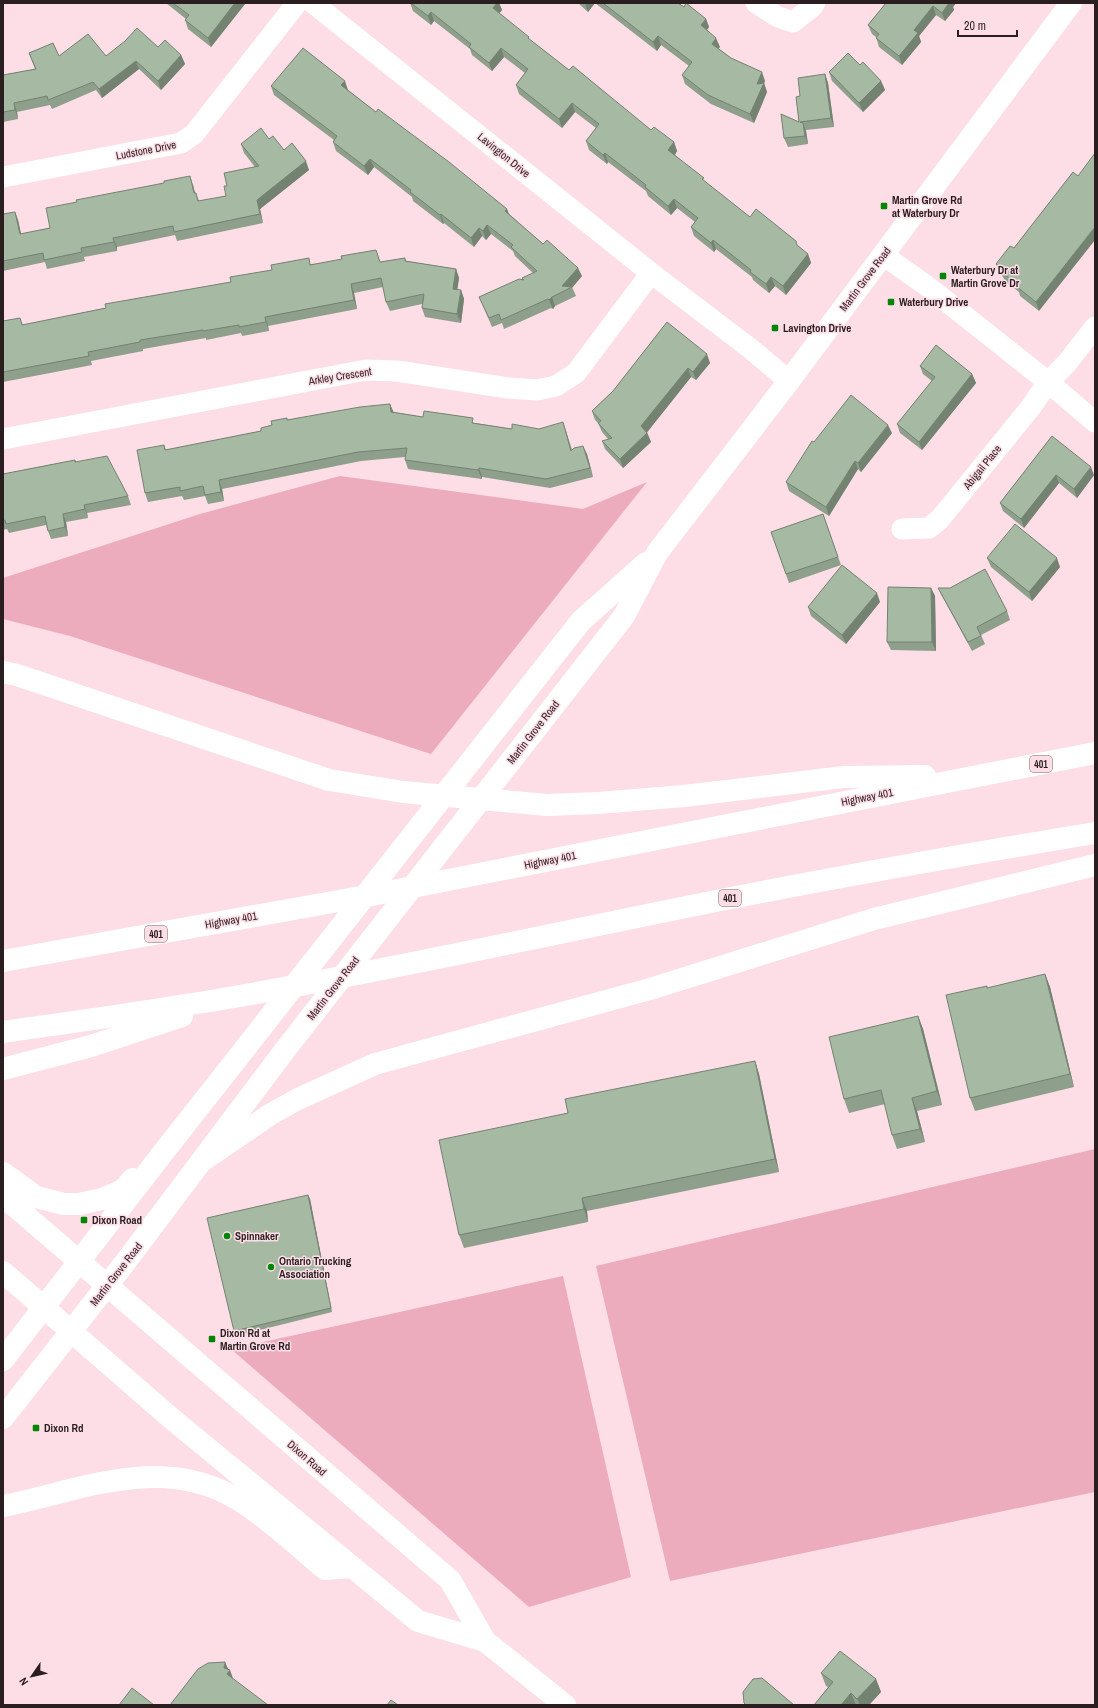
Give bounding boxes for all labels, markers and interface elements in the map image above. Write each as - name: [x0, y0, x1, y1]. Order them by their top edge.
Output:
- scale bar: [958, 12, 1017, 38]
- text: 20 m: [964, 18, 986, 34]
- street label: Lavington Drive: [475, 130, 533, 180]
- street label: Ludstone Drive: [115, 137, 177, 163]
- place label: Martin Grove Rd at Waterbury Dr: [892, 193, 962, 220]
- marker: Martin Grove Rd at Waterbury Dr: [879, 201, 889, 211]
- street label: Martin Grove Road: [836, 244, 894, 314]
- place label: Waterbury Dr at Martin Grove Dr: [951, 263, 1020, 290]
- marker: Waterbury Dr at Martin Grove Dr: [938, 271, 948, 281]
- place label: Waterbury Drive: [899, 295, 968, 309]
- marker: Waterbury Drive: [886, 297, 896, 307]
- place label: Lavington Drive: [783, 321, 851, 335]
- marker: Lavington Drive: [770, 323, 780, 333]
- street label: Arkley Crescent: [306, 364, 373, 388]
- street label: Abigail Place: [959, 442, 1004, 493]
- street label: Martin Grove Road: [504, 697, 562, 767]
- road number: 401: [1030, 756, 1052, 772]
- street label: Highway 401: [840, 785, 894, 809]
- street label: Highway 401: [523, 848, 577, 872]
- road number: 401: [719, 890, 741, 906]
- street label: Highway 401: [204, 909, 258, 931]
- road number: 401: [145, 926, 167, 942]
- street label: Martin Grove Road: [304, 953, 362, 1023]
- place label: Dixon Road: [92, 1213, 142, 1227]
- marker: Dixon Road: [79, 1215, 89, 1225]
- place label: Spinnaker: [235, 1229, 279, 1243]
- marker: Spinnaker: [222, 1231, 232, 1241]
- street label: Martin Grove Road: [87, 1239, 145, 1309]
- place label: Ontario Trucking Association: [279, 1254, 352, 1281]
- marker: Ontario Trucking Association: [266, 1262, 276, 1272]
- place label: Dixon Rd at Martin Grove Rd: [220, 1326, 290, 1353]
- marker: Dixon Rd at Martin Grove Rd: [207, 1334, 217, 1344]
- place label: Dixon Rd: [44, 1421, 84, 1435]
- marker: Dixon Rd: [31, 1423, 41, 1433]
- street label: Dixon Road: [284, 1437, 330, 1479]
- north arrow: [12, 1656, 52, 1696]
- text: N: [16, 1675, 31, 1688]

